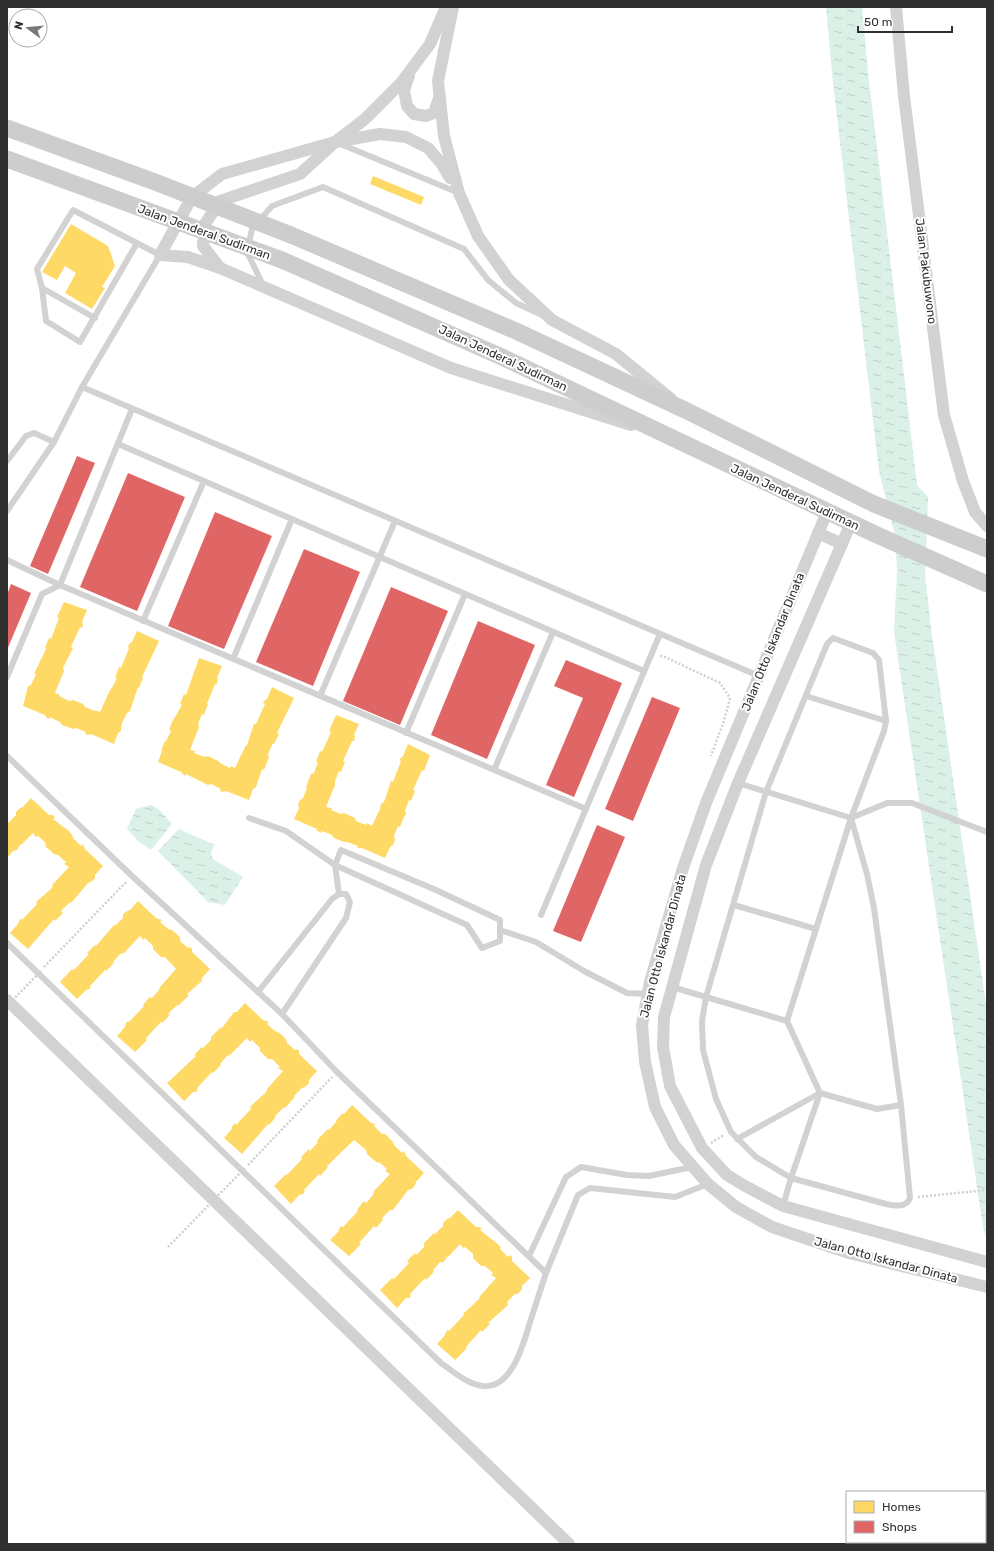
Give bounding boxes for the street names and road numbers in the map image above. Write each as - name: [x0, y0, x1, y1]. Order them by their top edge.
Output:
- street label: Jalan Jenderal Sudirman: [136, 201, 272, 263]
- street label: Jalan Pakubuwono: [913, 217, 939, 325]
- street label: Jalan Jenderal Sudirman: [437, 322, 569, 394]
- street label: Jalan Jenderal Sudirman: [729, 461, 861, 533]
- street label: Jalan Otto Iskandar Dinata: [739, 571, 807, 713]
- street label: Jalan Otto Iskandar Dinata: [637, 873, 689, 1019]
- street label: Jalan Otto Iskandar Dinata: [813, 1234, 959, 1286]

